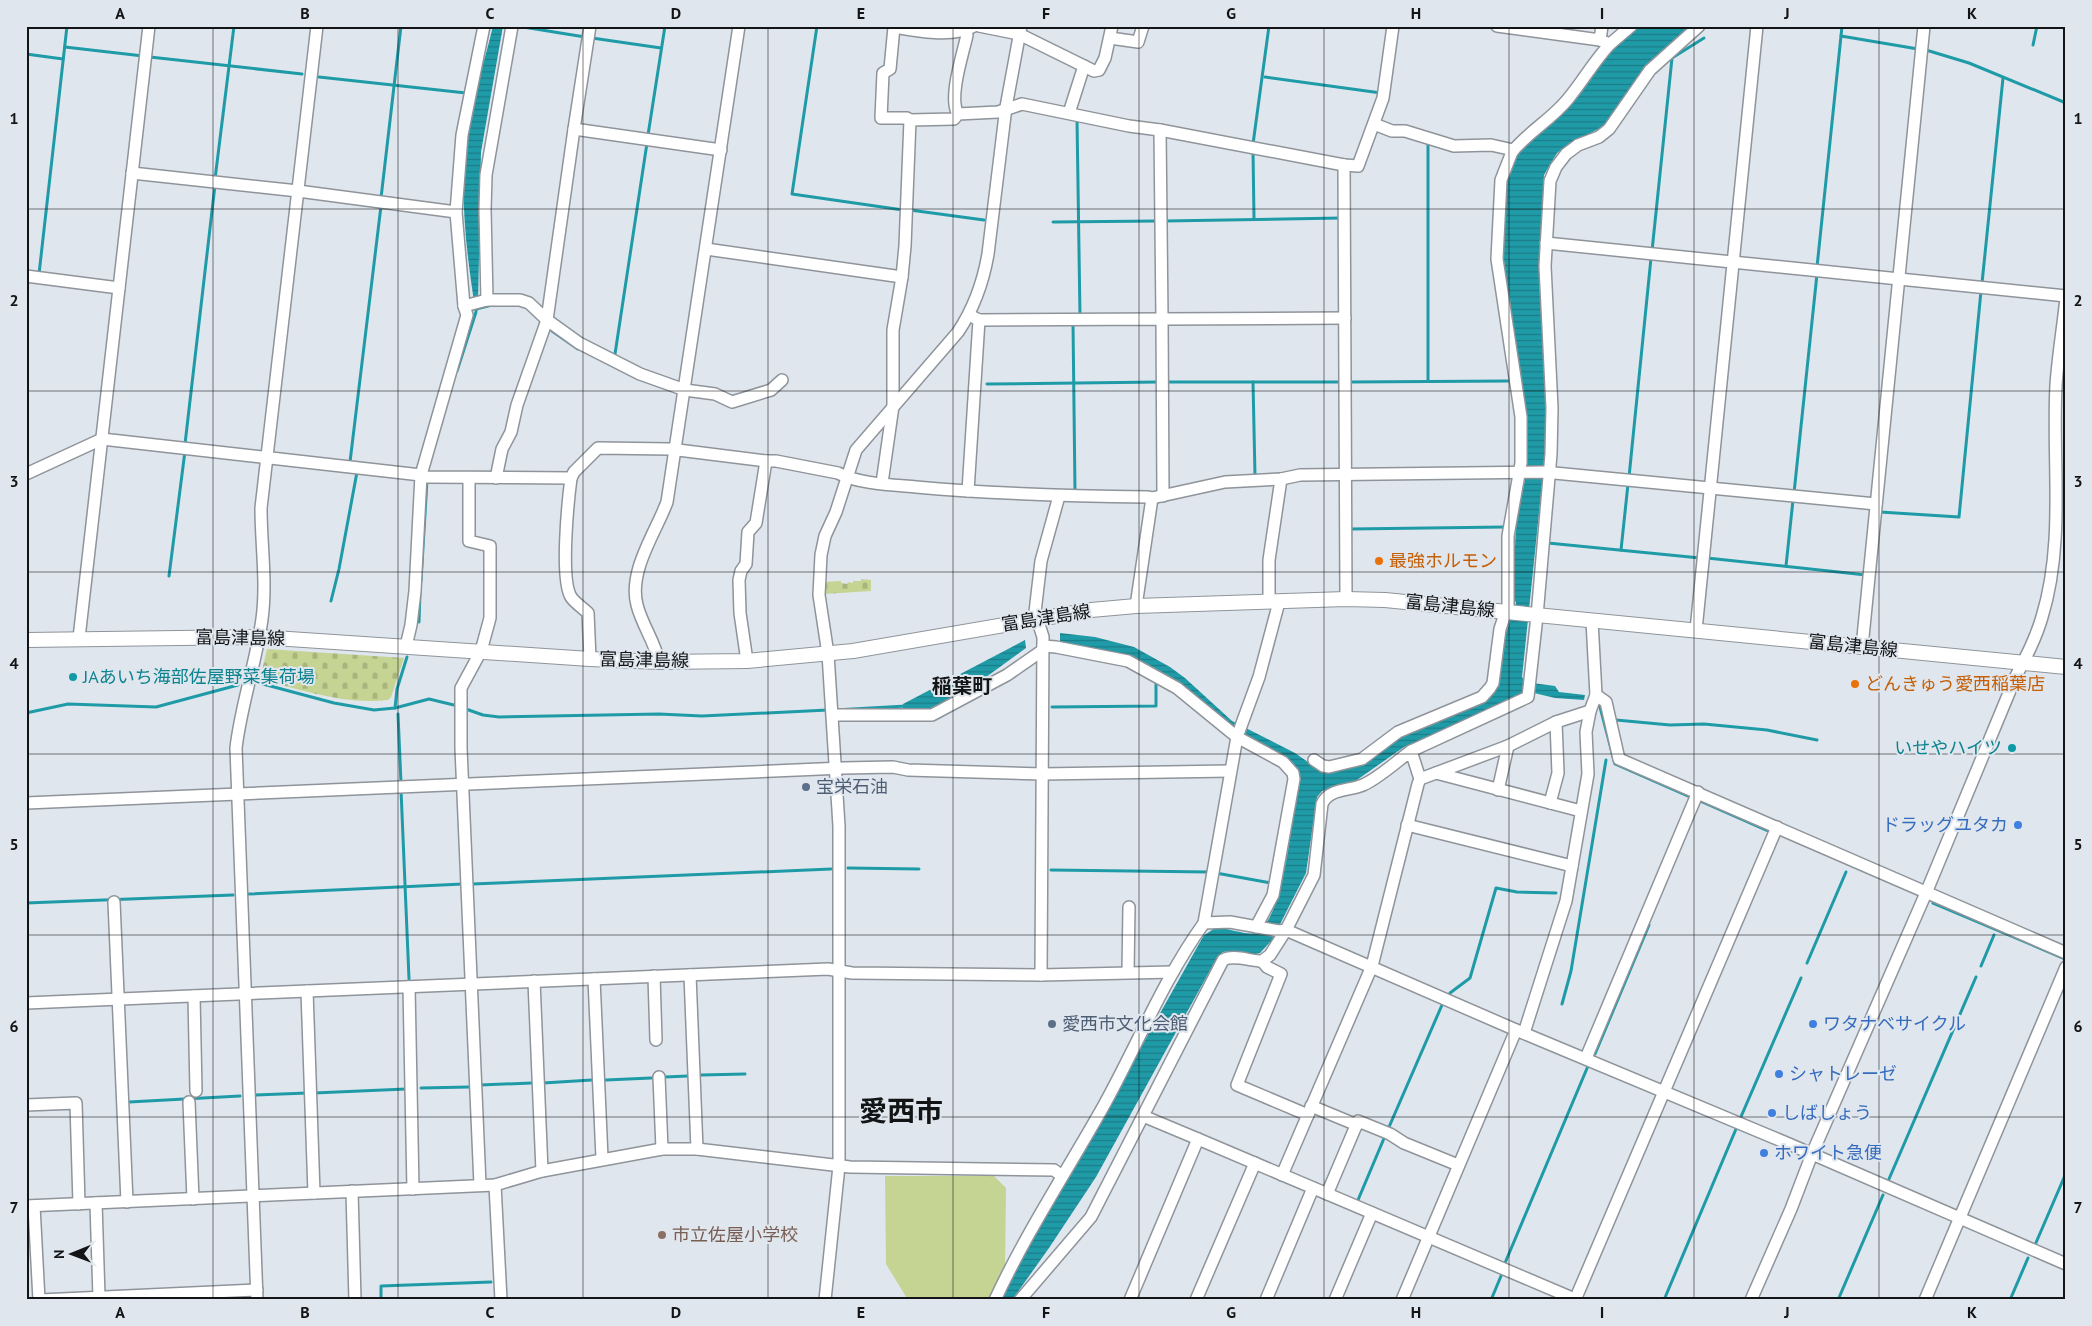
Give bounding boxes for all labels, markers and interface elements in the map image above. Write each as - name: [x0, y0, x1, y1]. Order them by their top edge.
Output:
- text: A: [115, 3, 125, 23]
- text: B: [300, 3, 310, 23]
- text: C: [486, 3, 495, 23]
- text: D: [671, 3, 681, 23]
- text: E: [857, 3, 865, 23]
- text: F: [1042, 3, 1050, 23]
- text: G: [1226, 3, 1236, 23]
- text: H: [1411, 3, 1421, 23]
- text: I: [1600, 3, 1604, 23]
- text: J: [1783, 3, 1790, 23]
- text: K: [1967, 3, 1977, 23]
- text: 1: [9, 108, 19, 128]
- text: 1: [2073, 108, 2083, 128]
- text: 2: [9, 290, 19, 310]
- text: 2: [2073, 290, 2083, 310]
- text: 3: [9, 471, 19, 491]
- text: 3: [2073, 471, 2083, 491]
- place label: 最強ホルモン: [1389, 549, 1497, 572]
- marker: 最強ホルモン: [1373, 555, 1385, 567]
- street label: 富島津島線: [1404, 589, 1496, 622]
- street label: 富島津島線: [1000, 599, 1092, 636]
- street label: 富島津島線: [195, 625, 285, 650]
- street label: 富島津島線: [1807, 629, 1899, 662]
- street label: 富島津島線: [599, 647, 689, 672]
- text: 4: [9, 653, 19, 673]
- text: 4: [2073, 653, 2083, 673]
- place label: JAあいち海部佐屋野菜集荷場: [82, 665, 315, 688]
- marker: JAあいち海部佐屋野菜集荷場: [67, 671, 79, 683]
- place label: どんきゅう愛西稲葉店: [1865, 672, 2045, 695]
- district label: 稲葉町: [932, 673, 992, 699]
- marker: どんきゅう愛西稲葉店: [1849, 678, 1861, 690]
- place label: いせやハイツ: [1894, 736, 2002, 759]
- marker: いせやハイツ: [2006, 742, 2018, 754]
- place label: 宝栄石油: [816, 775, 888, 798]
- marker: 宝栄石油: [800, 781, 812, 793]
- place label: ドラッグユタカ: [1882, 813, 2008, 836]
- marker: ドラッグユタカ: [2012, 819, 2024, 831]
- text: 5: [9, 834, 19, 854]
- text: 5: [2073, 834, 2083, 854]
- place label: 愛西市文化会館: [1062, 1012, 1188, 1035]
- place label: ワタナベサイクル: [1823, 1012, 1966, 1035]
- text: 6: [9, 1016, 19, 1036]
- text: 6: [2073, 1016, 2083, 1036]
- marker: 愛西市文化会館: [1046, 1018, 1058, 1030]
- marker: ワタナベサイクル: [1807, 1018, 1819, 1030]
- place label: シャトレーゼ: [1789, 1062, 1897, 1085]
- marker: シャトレーゼ: [1773, 1068, 1785, 1080]
- district label: 愛西市: [859, 1092, 943, 1129]
- place label: しばしょう: [1782, 1101, 1872, 1124]
- marker: しばしょう: [1766, 1107, 1778, 1119]
- place label: ホワイト急便: [1774, 1141, 1882, 1164]
- marker: ホワイト急便: [1758, 1147, 1770, 1159]
- text: 7: [9, 1197, 19, 1217]
- text: 7: [2073, 1197, 2083, 1217]
- place label: 市立佐屋小学校: [672, 1223, 798, 1246]
- north arrow: [48, 1228, 98, 1278]
- marker: 市立佐屋小学校: [656, 1229, 668, 1241]
- text: N: [50, 1249, 68, 1259]
- text: A: [115, 1302, 125, 1322]
- text: B: [300, 1302, 310, 1322]
- text: C: [486, 1302, 495, 1322]
- text: D: [671, 1302, 681, 1322]
- text: E: [857, 1302, 865, 1322]
- text: F: [1042, 1302, 1050, 1322]
- text: G: [1226, 1302, 1236, 1322]
- text: H: [1411, 1302, 1421, 1322]
- text: I: [1600, 1302, 1604, 1322]
- text: J: [1783, 1302, 1790, 1322]
- text: K: [1967, 1302, 1977, 1322]

